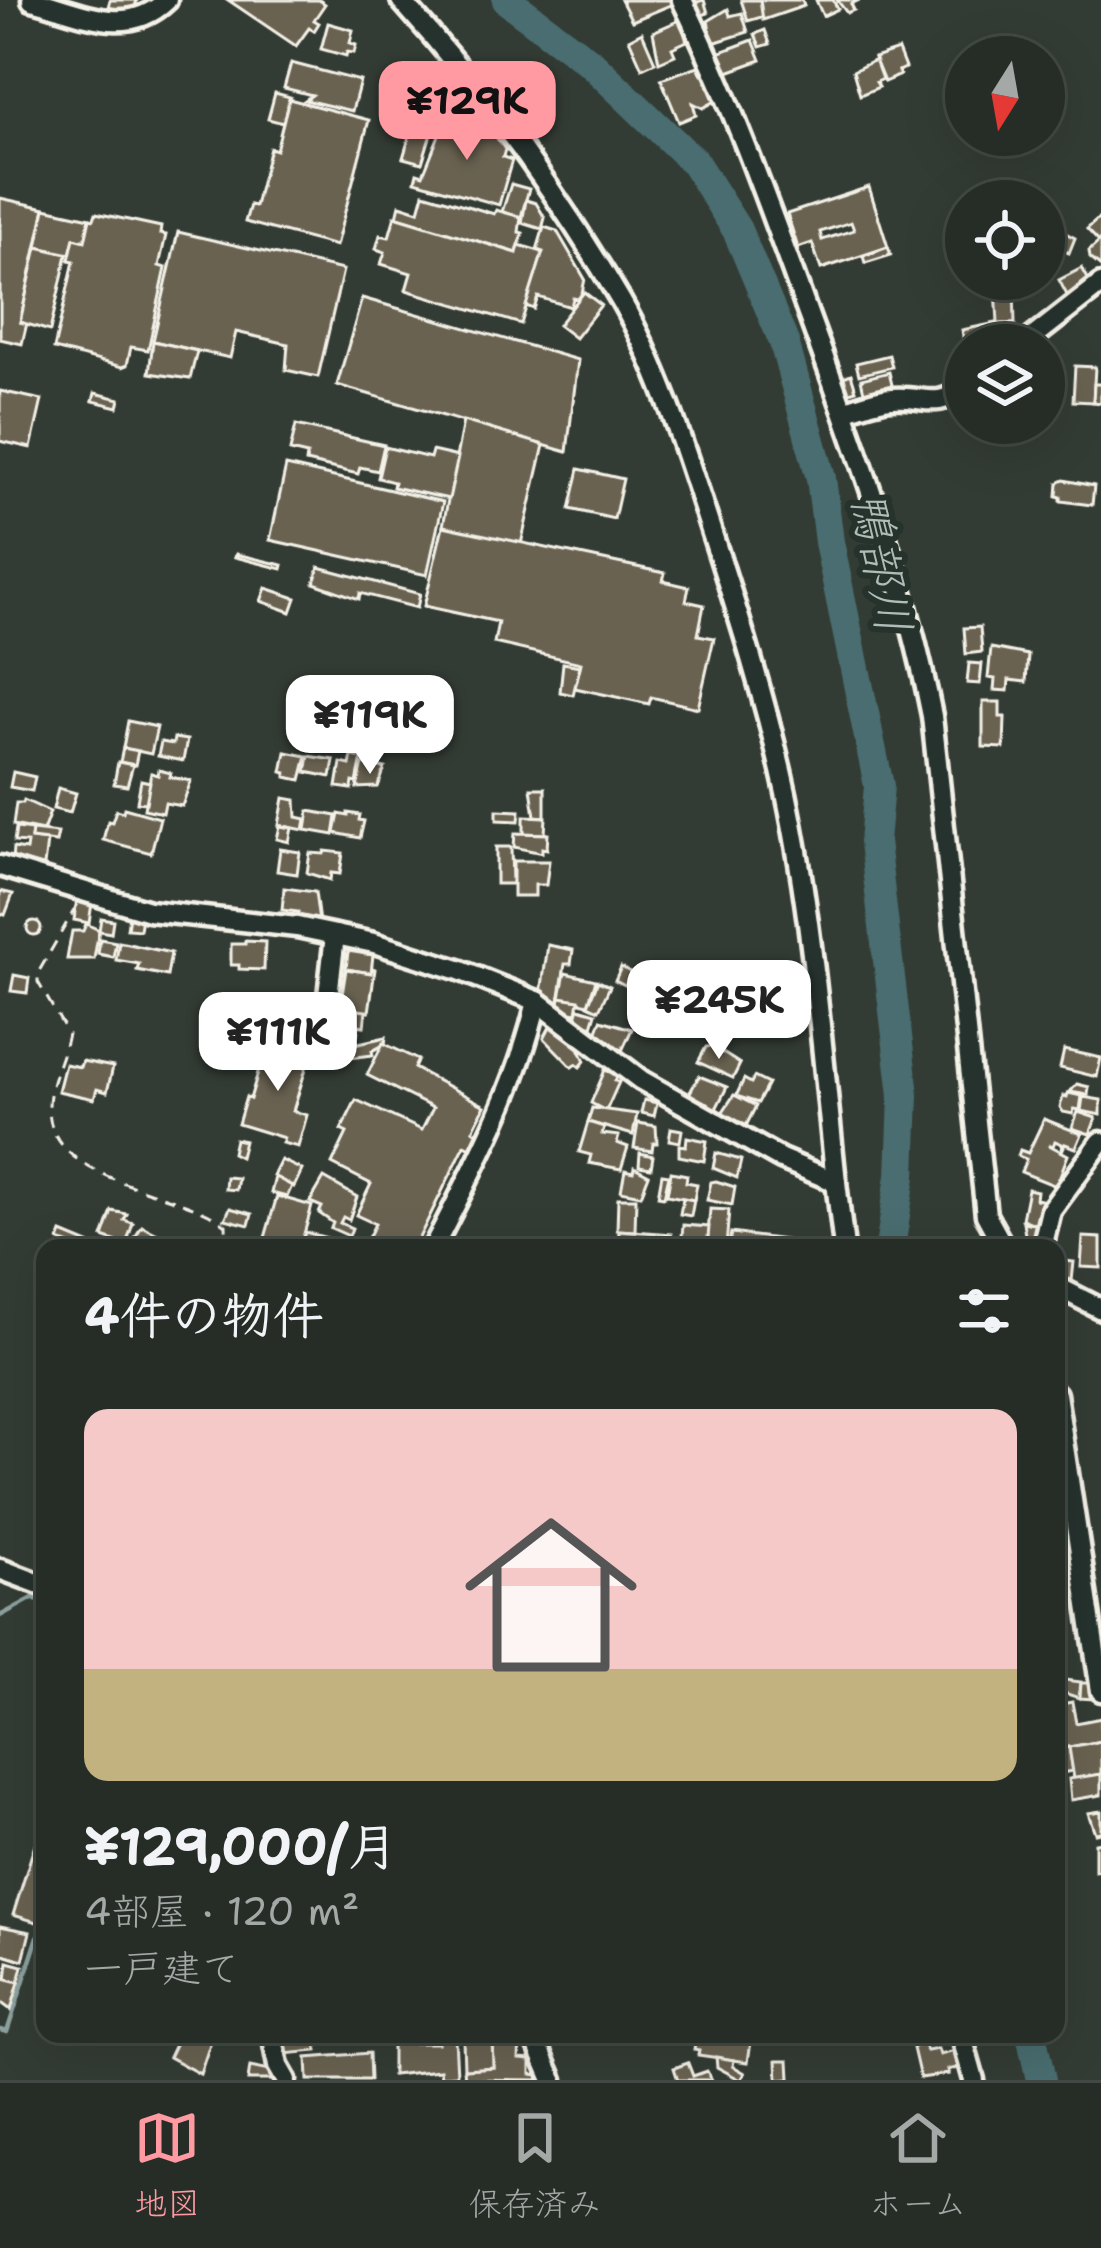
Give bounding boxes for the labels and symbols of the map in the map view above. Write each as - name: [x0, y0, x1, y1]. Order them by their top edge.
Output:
- north arrow: [945, 36, 1065, 156]
- pin: ¥129K: [383, 61, 551, 163]
- water label: 鴨部川: [837, 485, 927, 639]
- pin: ¥119K: [286, 675, 454, 777]
- pin: ¥245K: [635, 960, 803, 1062]
- pin: ¥111K: [194, 992, 362, 1094]

